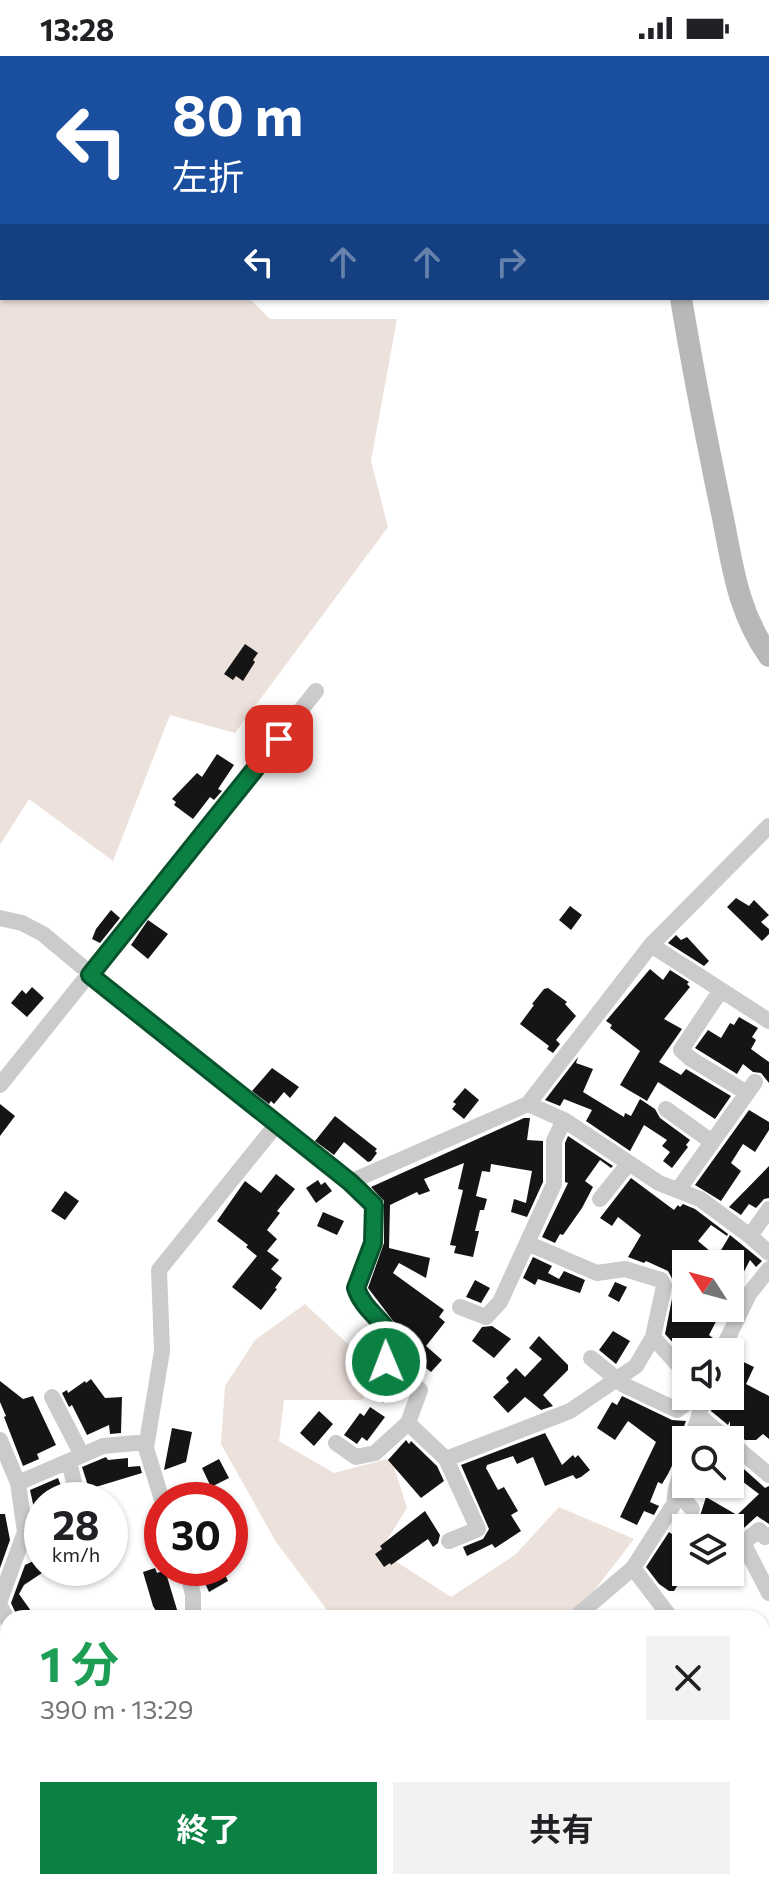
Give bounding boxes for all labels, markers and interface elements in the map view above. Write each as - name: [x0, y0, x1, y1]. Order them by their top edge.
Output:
- text: 13:28: [40, 10, 114, 47]
- text: 80 m: [172, 79, 303, 148]
- icon: left: [40, 88, 144, 192]
- text: 左折: [172, 153, 244, 197]
- icon: left: [237, 240, 281, 284]
- icon: ahead: [321, 240, 365, 284]
- icon: ahead: [405, 240, 449, 284]
- icon: right: [489, 240, 533, 284]
- pin: [245, 705, 313, 773]
- icon: arrive: [257, 717, 301, 761]
- north arrow: [672, 1250, 744, 1322]
- map controls: [672, 1250, 744, 1586]
- position arrow: [344, 1320, 428, 1404]
- button: sound: [672, 1338, 744, 1410]
- button: search: [672, 1426, 744, 1498]
- speed limit sign: 30: [144, 1482, 248, 1586]
- text: 28: [52, 1499, 100, 1548]
- button: layers: [672, 1514, 744, 1586]
- text: km/h: [52, 1542, 100, 1566]
- text: 1 分: [40, 1633, 119, 1692]
- button: close: [646, 1636, 730, 1720]
- text: 390 m · 13:29: [40, 1693, 194, 1724]
- button: 終了: [40, 1782, 377, 1874]
- button: 共有: [393, 1782, 730, 1874]

